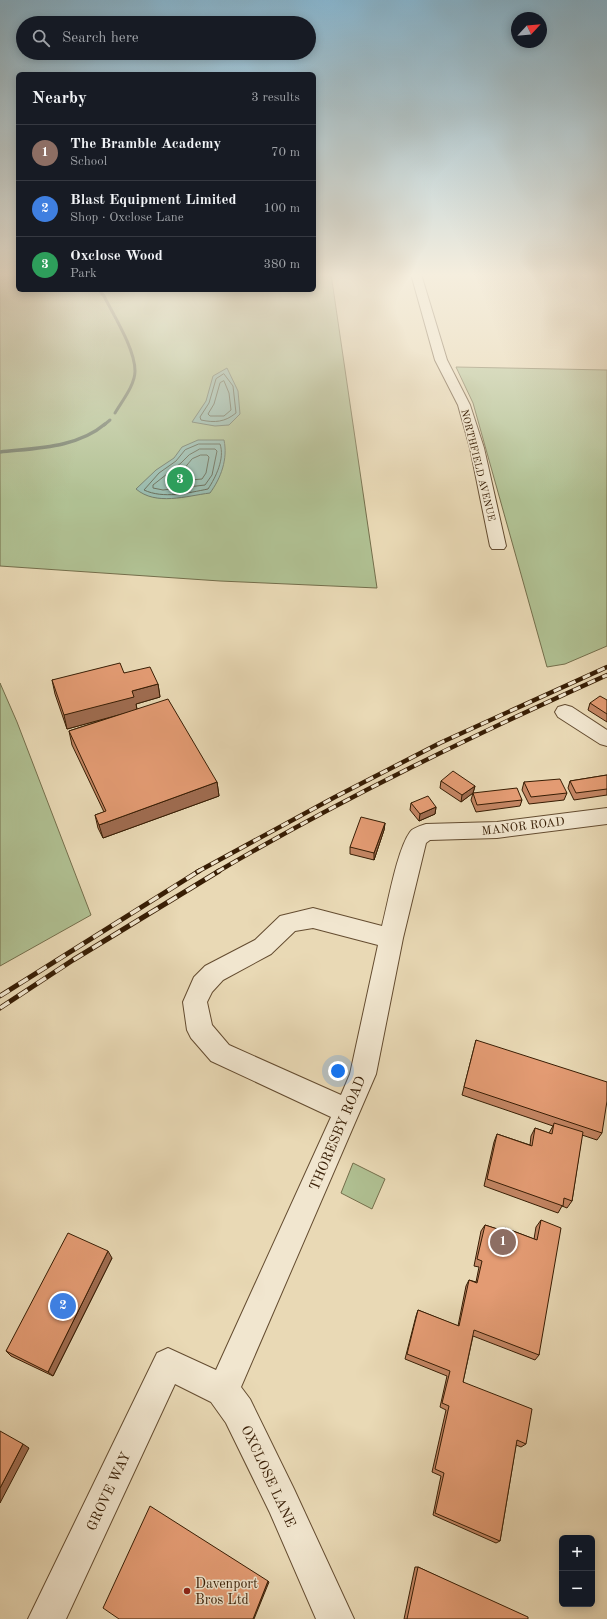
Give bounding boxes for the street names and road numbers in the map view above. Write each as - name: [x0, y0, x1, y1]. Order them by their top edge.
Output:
- street label: NORTHFIELD AVENUE: [459, 408, 497, 522]
- street label: MANOR ROAD: [481, 816, 565, 838]
- street label: THORESBY ROAD: [307, 1074, 368, 1193]
- street label: OXCLOSE LANE: [238, 1423, 298, 1530]
- street label: GROVE WAY: [85, 1450, 133, 1533]

